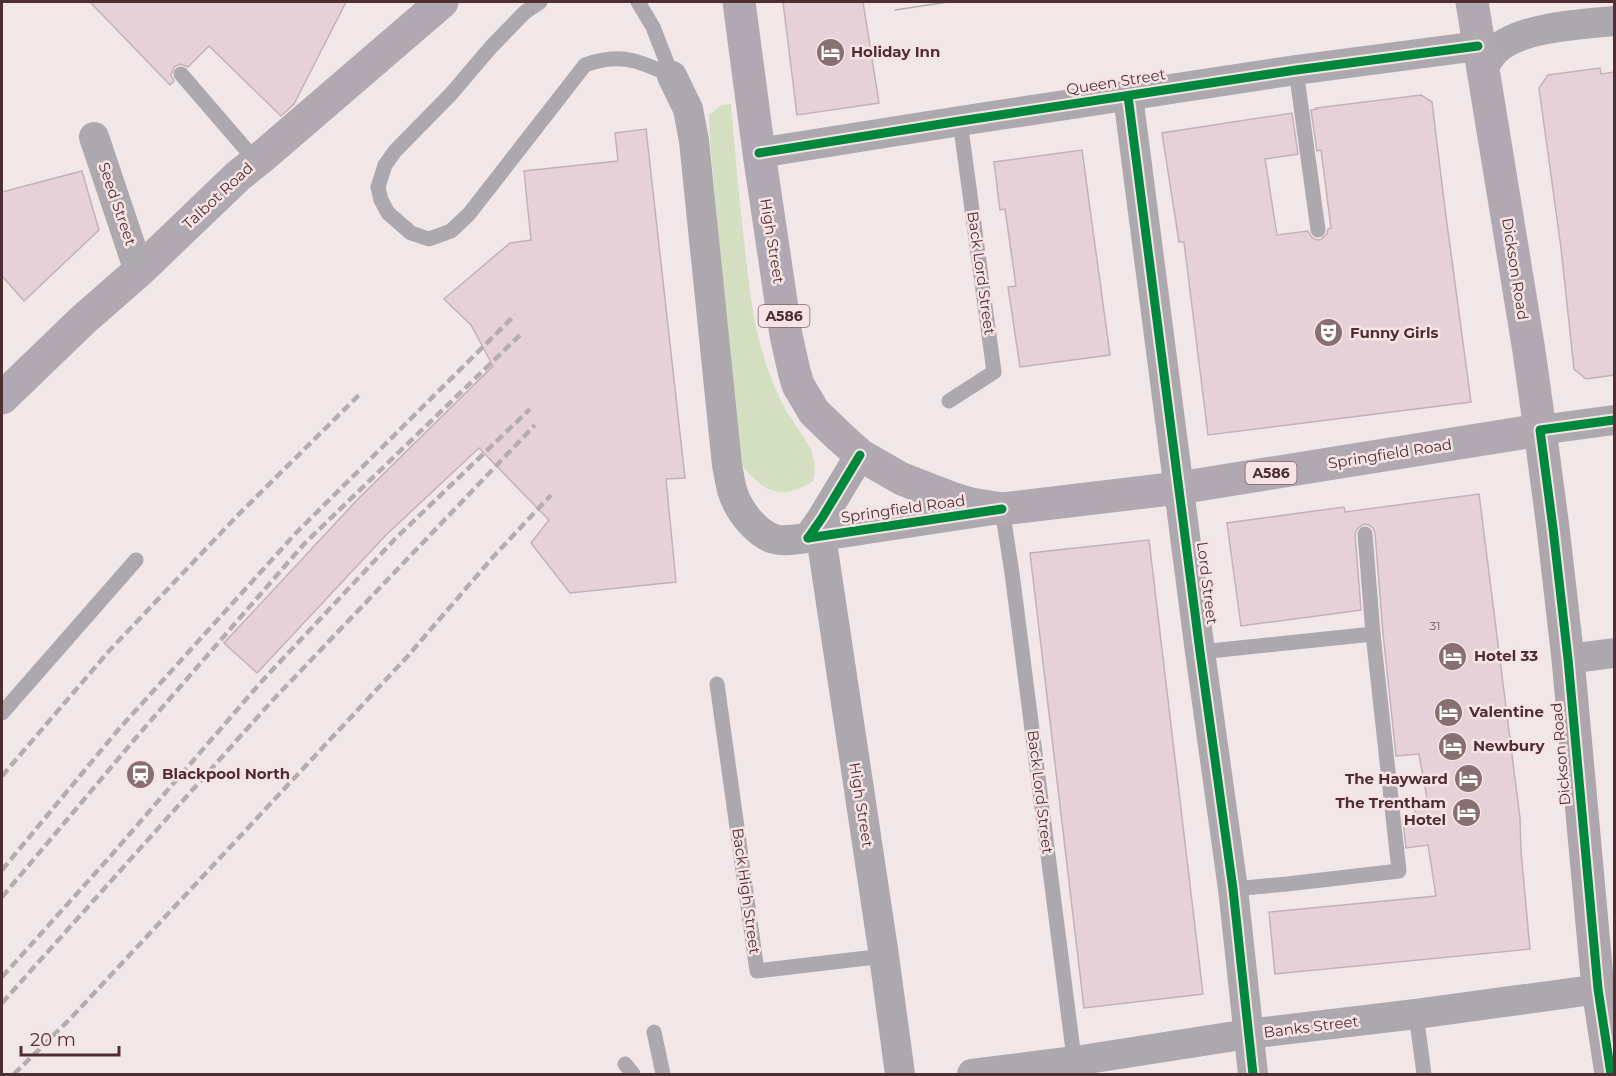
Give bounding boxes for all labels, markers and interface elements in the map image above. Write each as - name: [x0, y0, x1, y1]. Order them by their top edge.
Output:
- hotel icon: Holiday Inn: [814, 36, 846, 68]
- place label: Holiday Inn: [851, 42, 940, 61]
- street label: Queen Street: [1065, 64, 1167, 99]
- street label: Talbot Road: [178, 158, 257, 233]
- street label: Seed Street: [94, 160, 141, 248]
- street label: High Street: [756, 197, 789, 285]
- street label: Back Lord Street: [963, 210, 1000, 336]
- street label: Dickson Road: [1498, 216, 1533, 322]
- road number: A586: [758, 305, 810, 327]
- theatre icon: Funny Girls: [1313, 317, 1345, 349]
- place label: Funny Girls: [1350, 323, 1439, 342]
- street label: Springfield Road: [1327, 434, 1453, 473]
- road number: A586: [1246, 462, 1296, 484]
- street label: Springfield Road: [840, 490, 966, 527]
- street label: Lord Street: [1193, 540, 1222, 625]
- house number: 31: [1429, 618, 1441, 633]
- hotel icon: Hotel 33: [1437, 640, 1469, 672]
- place label: Hotel 33: [1474, 646, 1538, 665]
- hotel icon: Valentine: [1432, 696, 1464, 728]
- place label: Valentine: [1468, 702, 1544, 721]
- street label: Dickson Road: [1547, 702, 1574, 806]
- street label: Back Lord Street: [1023, 729, 1058, 855]
- hotel icon: Newbury: [1436, 730, 1468, 762]
- place label: Newbury: [1473, 736, 1546, 755]
- station icon: Blackpool North: [125, 758, 157, 790]
- street label: High Street: [845, 761, 878, 849]
- hotel icon: The Hayward: [1453, 763, 1485, 795]
- place label: Blackpool North: [162, 764, 290, 783]
- place label: The Hayward: [1345, 769, 1448, 788]
- place label: The Trentham Hotel: [1335, 793, 1446, 829]
- hotel icon: The Trentham Hotel: [1451, 796, 1483, 828]
- street label: Back High Street: [728, 827, 765, 955]
- street label: Banks Street: [1262, 1011, 1360, 1042]
- scale bar: [21, 1019, 118, 1057]
- text: 20 m: [30, 1029, 76, 1051]

